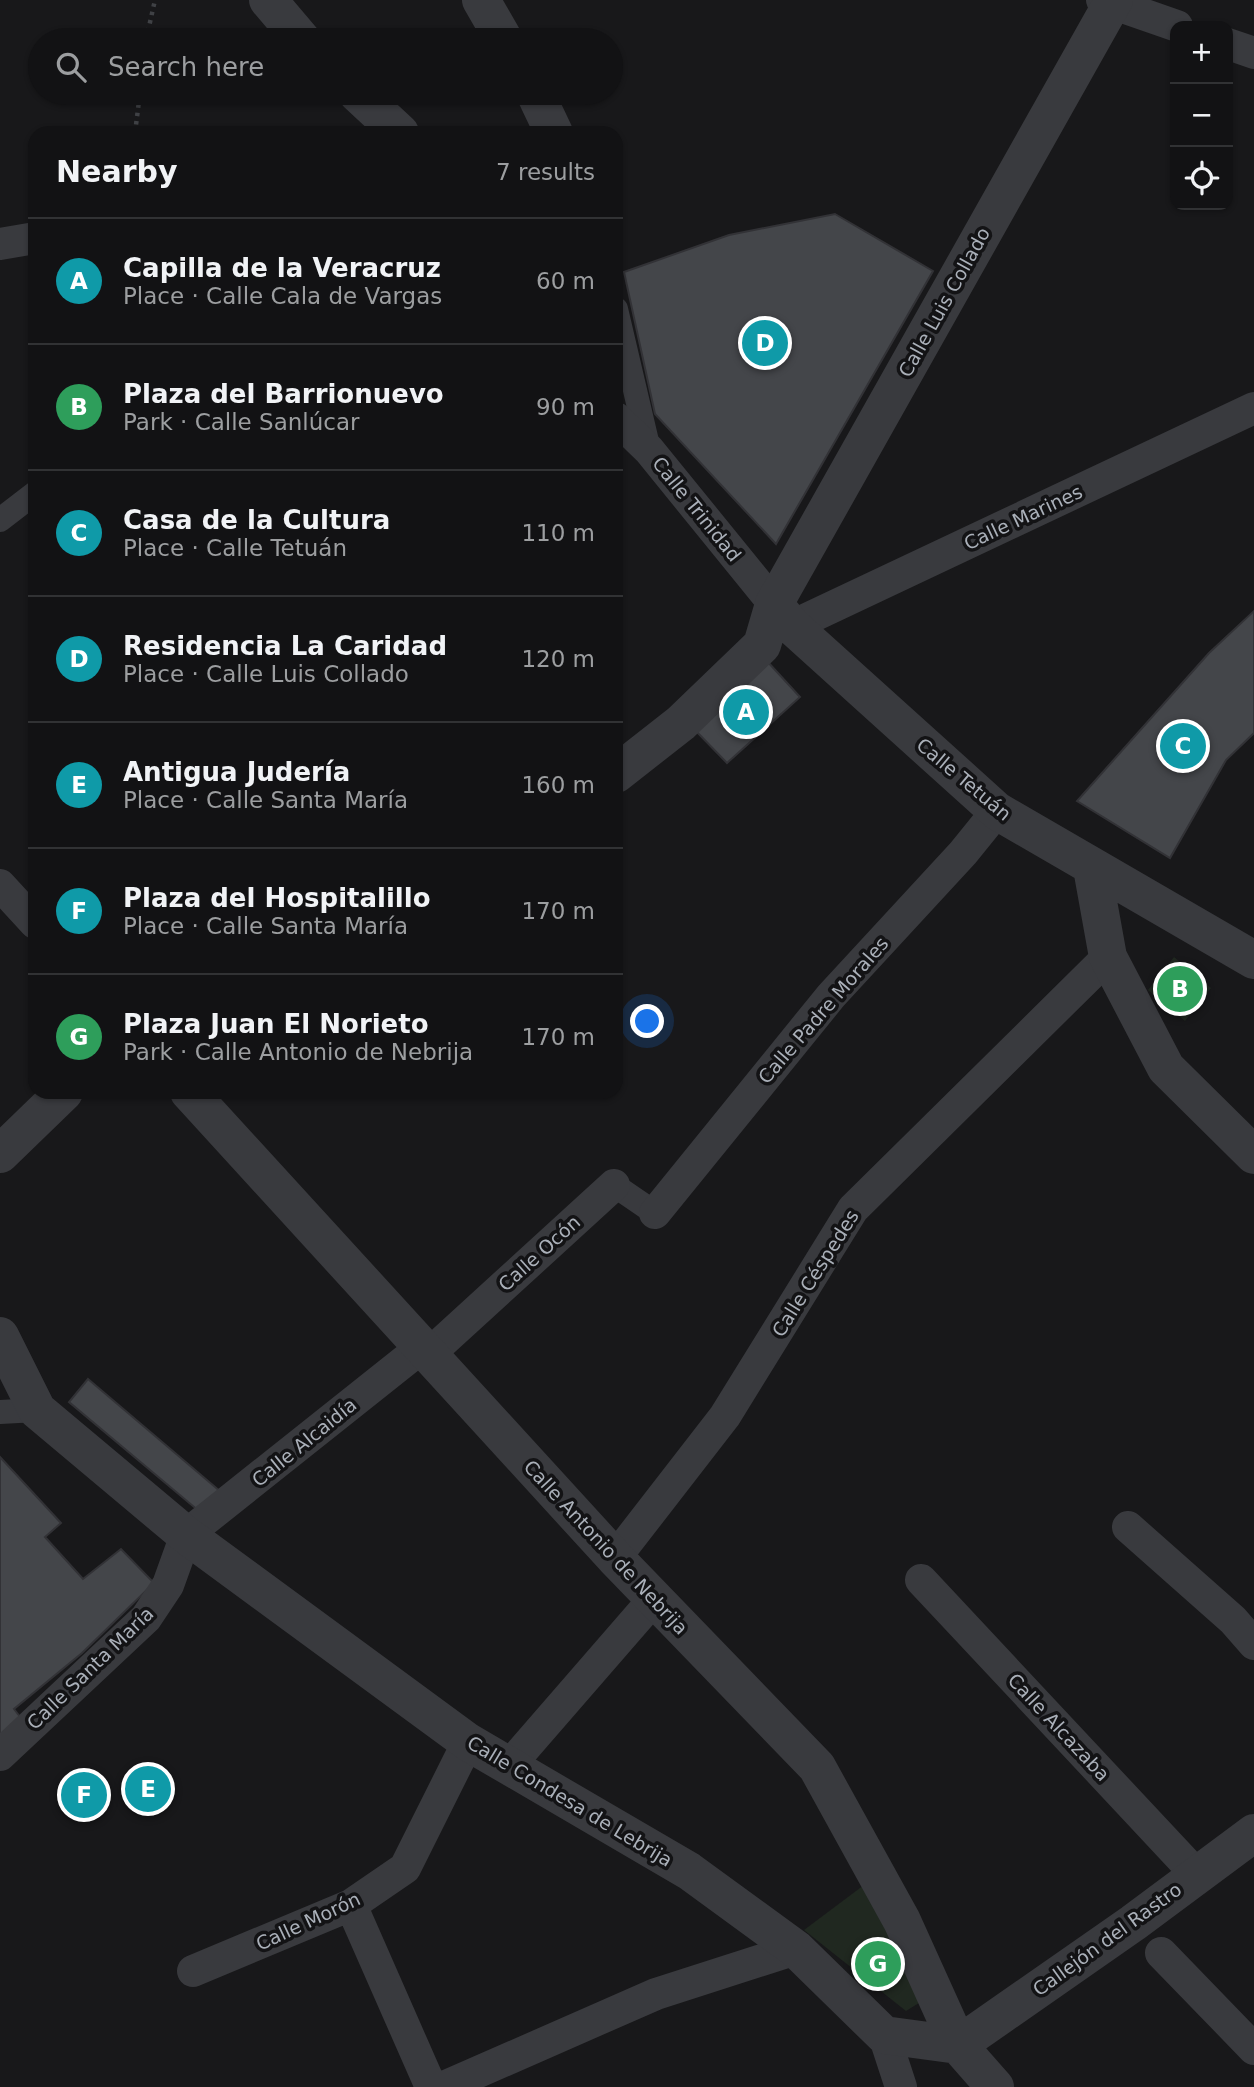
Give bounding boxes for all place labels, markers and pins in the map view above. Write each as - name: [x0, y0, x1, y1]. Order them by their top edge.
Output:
- pin: D: [742, 317, 788, 369]
- pin: A: [723, 686, 769, 738]
- pin: C: [1160, 720, 1206, 772]
- pin: B: [1157, 963, 1203, 1015]
- pin: E: [125, 1763, 171, 1815]
- pin: F: [61, 1769, 107, 1821]
- pin: G: [855, 1938, 901, 1990]

